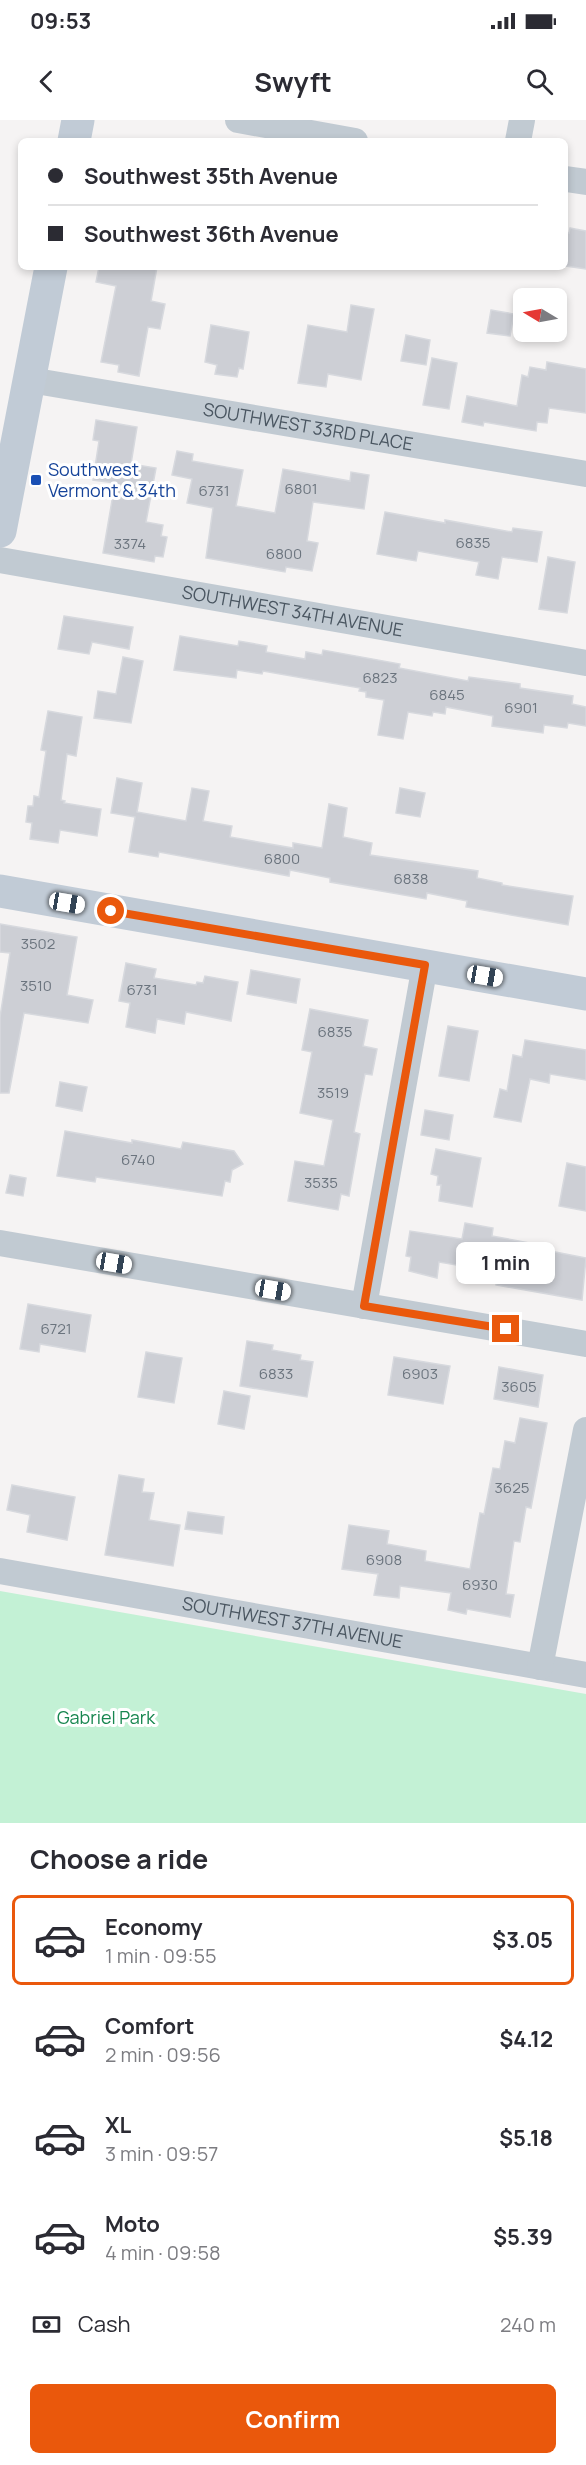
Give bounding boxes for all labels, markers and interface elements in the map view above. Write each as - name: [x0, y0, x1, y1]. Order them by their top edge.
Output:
- text: 09:53: [30, 6, 91, 36]
- text: Swyft: [254, 63, 332, 100]
- icon: back: [30, 65, 63, 98]
- icon: search: [523, 65, 556, 98]
- text: Southwest 35th Avenue: [84, 161, 338, 191]
- text: Southwest 36th Avenue: [84, 219, 339, 249]
- north arrow: [513, 288, 567, 342]
- map controls: [513, 288, 567, 342]
- street label: SOUTHWEST 33RD PLACE: [201, 396, 415, 456]
- place label: Southwest Vermont & 34th: [48, 457, 176, 502]
- marker: Southwest Vermont & 34th: [29, 473, 43, 487]
- house number: 6801: [284, 478, 318, 499]
- house number: 6731: [199, 480, 229, 501]
- house number: 6835: [456, 532, 490, 553]
- house number: 3374: [114, 533, 146, 554]
- house number: 6800: [266, 543, 302, 564]
- street label: SOUTHWEST 34TH AVENUE: [180, 579, 405, 642]
- house number: 6823: [363, 667, 397, 688]
- house number: 6845: [429, 684, 465, 705]
- house number: 6901: [504, 697, 538, 718]
- house number: 6800: [264, 848, 300, 869]
- house number: 6838: [393, 868, 429, 889]
- car: [48, 891, 86, 915]
- route start: [97, 897, 124, 924]
- house number: 3502: [21, 933, 55, 954]
- car: [466, 964, 504, 988]
- house number: 3510: [20, 975, 52, 996]
- house number: 6731: [127, 979, 157, 1000]
- house number: 6835: [318, 1021, 352, 1042]
- house number: 3519: [317, 1082, 349, 1103]
- house number: 6740: [121, 1149, 155, 1170]
- house number: 3535: [304, 1172, 338, 1193]
- callout: 1 min: [456, 1242, 556, 1284]
- text: 1 min: [481, 1249, 530, 1276]
- car: [95, 1251, 133, 1275]
- car: [254, 1278, 292, 1302]
- route end: [492, 1315, 519, 1342]
- house number: 6721: [40, 1318, 72, 1339]
- house number: 6833: [259, 1363, 293, 1384]
- house number: 6903: [402, 1363, 438, 1384]
- house number: 3605: [501, 1376, 537, 1397]
- house number: 3625: [495, 1477, 529, 1498]
- house number: 6908: [366, 1549, 402, 1570]
- house number: 6930: [462, 1574, 498, 1595]
- street label: SOUTHWEST 37TH AVENUE: [180, 1591, 405, 1653]
- park label: Gabriel Park: [57, 1705, 156, 1729]
- text: Choose a ride: [30, 1840, 208, 1877]
- text: Economy: [105, 1912, 203, 1942]
- icon: car: [33, 1913, 87, 1967]
- text: $3.05: [492, 1925, 553, 1955]
- text: 1 min · 09:55: [105, 1942, 217, 1969]
- text: Comfort: [105, 2011, 194, 2041]
- icon: car: [33, 2012, 87, 2066]
- text: $4.12: [499, 2024, 553, 2054]
- text: 2 min · 09:56: [105, 2041, 221, 2068]
- text: XL: [105, 2110, 131, 2140]
- icon: car: [33, 2111, 87, 2165]
- text: $5.18: [499, 2123, 553, 2153]
- text: 3 min · 09:57: [105, 2140, 218, 2167]
- text: Moto: [105, 2209, 160, 2239]
- icon: car: [33, 2210, 87, 2264]
- text: $5.39: [493, 2222, 553, 2252]
- text: 4 min · 09:58: [105, 2239, 221, 2266]
- icon: cash: [30, 2308, 63, 2341]
- text: Cash: [78, 2309, 131, 2339]
- text: 240 m: [500, 2311, 556, 2338]
- button: Confirm: [30, 2384, 556, 2453]

